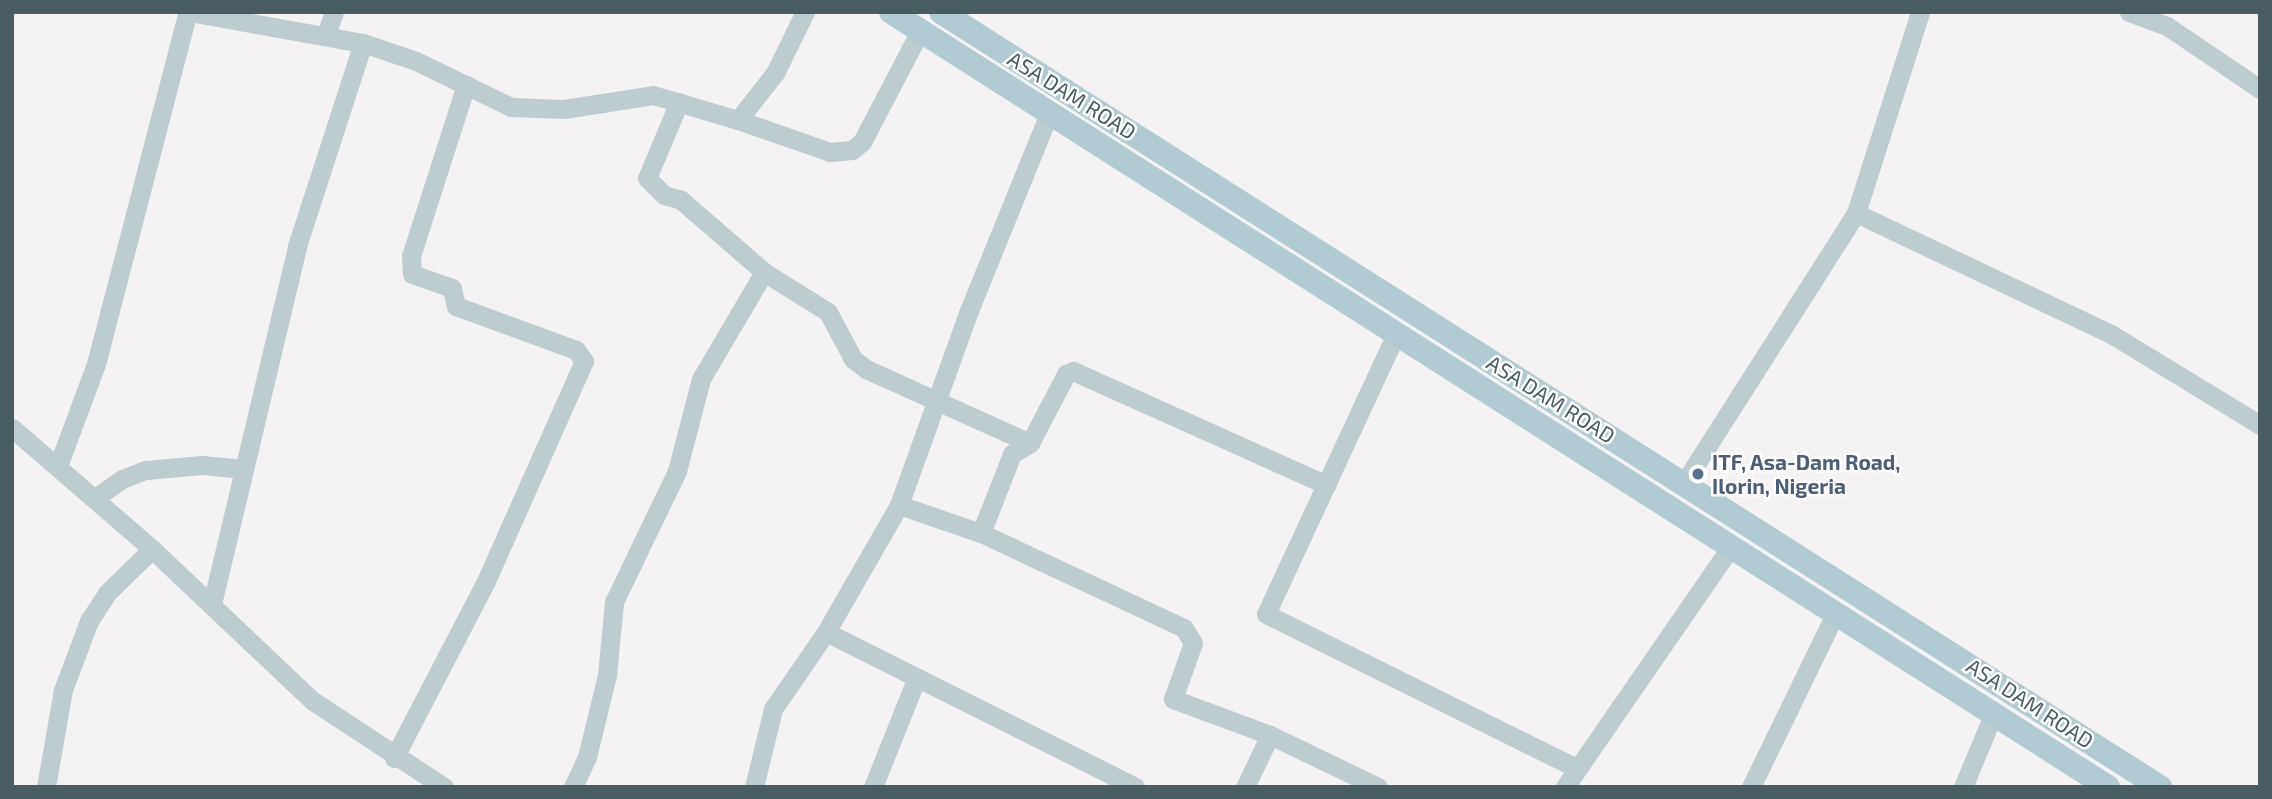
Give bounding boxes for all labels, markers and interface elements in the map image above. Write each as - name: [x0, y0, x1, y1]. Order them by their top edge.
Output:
- street label: ASA DAM ROAD: [1003, 45, 1141, 145]
- street label: ASA DAM ROAD: [1482, 349, 1620, 449]
- place label: ITF, Asa-Dam Road, Ilorin, Nigeria: [1712, 449, 1901, 499]
- marker: ITF, Asa-Dam Road, Ilorin, Nigeria: [1690, 466, 1706, 482]
- street label: ASA DAM ROAD: [1962, 653, 2098, 753]

